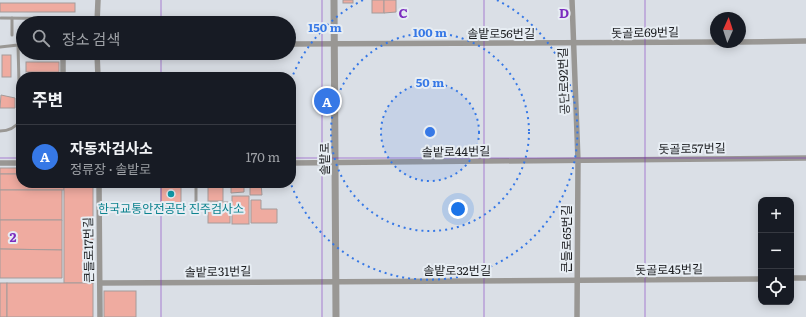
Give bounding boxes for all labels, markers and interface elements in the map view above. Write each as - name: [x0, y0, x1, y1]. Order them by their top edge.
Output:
- text: C: [398, 3, 408, 22]
- text: D: [559, 3, 569, 22]
- north arrow: [710, 12, 746, 48]
- search box: [16, 16, 296, 60]
- text: 150 m: [308, 18, 342, 36]
- street label: 돗골로69번길: [611, 22, 679, 42]
- text: 100 m: [413, 23, 447, 41]
- street label: 솔밭로56번길: [467, 24, 535, 42]
- icon: search: [30, 27, 52, 49]
- text: 장소 검색: [62, 27, 120, 50]
- street label: 공단로92번길: [553, 47, 573, 115]
- text: 50 m: [416, 73, 444, 91]
- text: 주변: [32, 86, 63, 111]
- pin: A: [314, 86, 340, 116]
- centre of rings: [423, 125, 437, 139]
- text: 자동차검사소: [70, 136, 153, 159]
- street label: 돗골로57번길: [658, 138, 726, 158]
- street label: 솔밭로44번길: [422, 141, 490, 161]
- street label: 솔밭로: [315, 142, 333, 176]
- text: A: [40, 147, 50, 166]
- text: 170 m: [246, 147, 280, 166]
- text: 정류장 · 솔밭로: [70, 159, 151, 178]
- marker: 한국교통안전공단 진주검사소: [166, 189, 176, 199]
- map controls: [758, 197, 794, 305]
- button: +: [758, 197, 794, 233]
- place label: 한국교통안전공단 진주검사소: [98, 199, 244, 217]
- your location: [448, 199, 468, 219]
- street label: 큰들로65번길: [557, 205, 575, 273]
- street label: 큰들로17번길: [78, 217, 98, 283]
- text: 2: [10, 227, 17, 246]
- button: −: [758, 233, 794, 269]
- street label: 돗골로45번길: [635, 259, 703, 279]
- street label: 솔밭로31번길: [185, 261, 251, 281]
- street label: 솔밭로32번길: [423, 261, 491, 279]
- button: locate: [758, 269, 794, 305]

